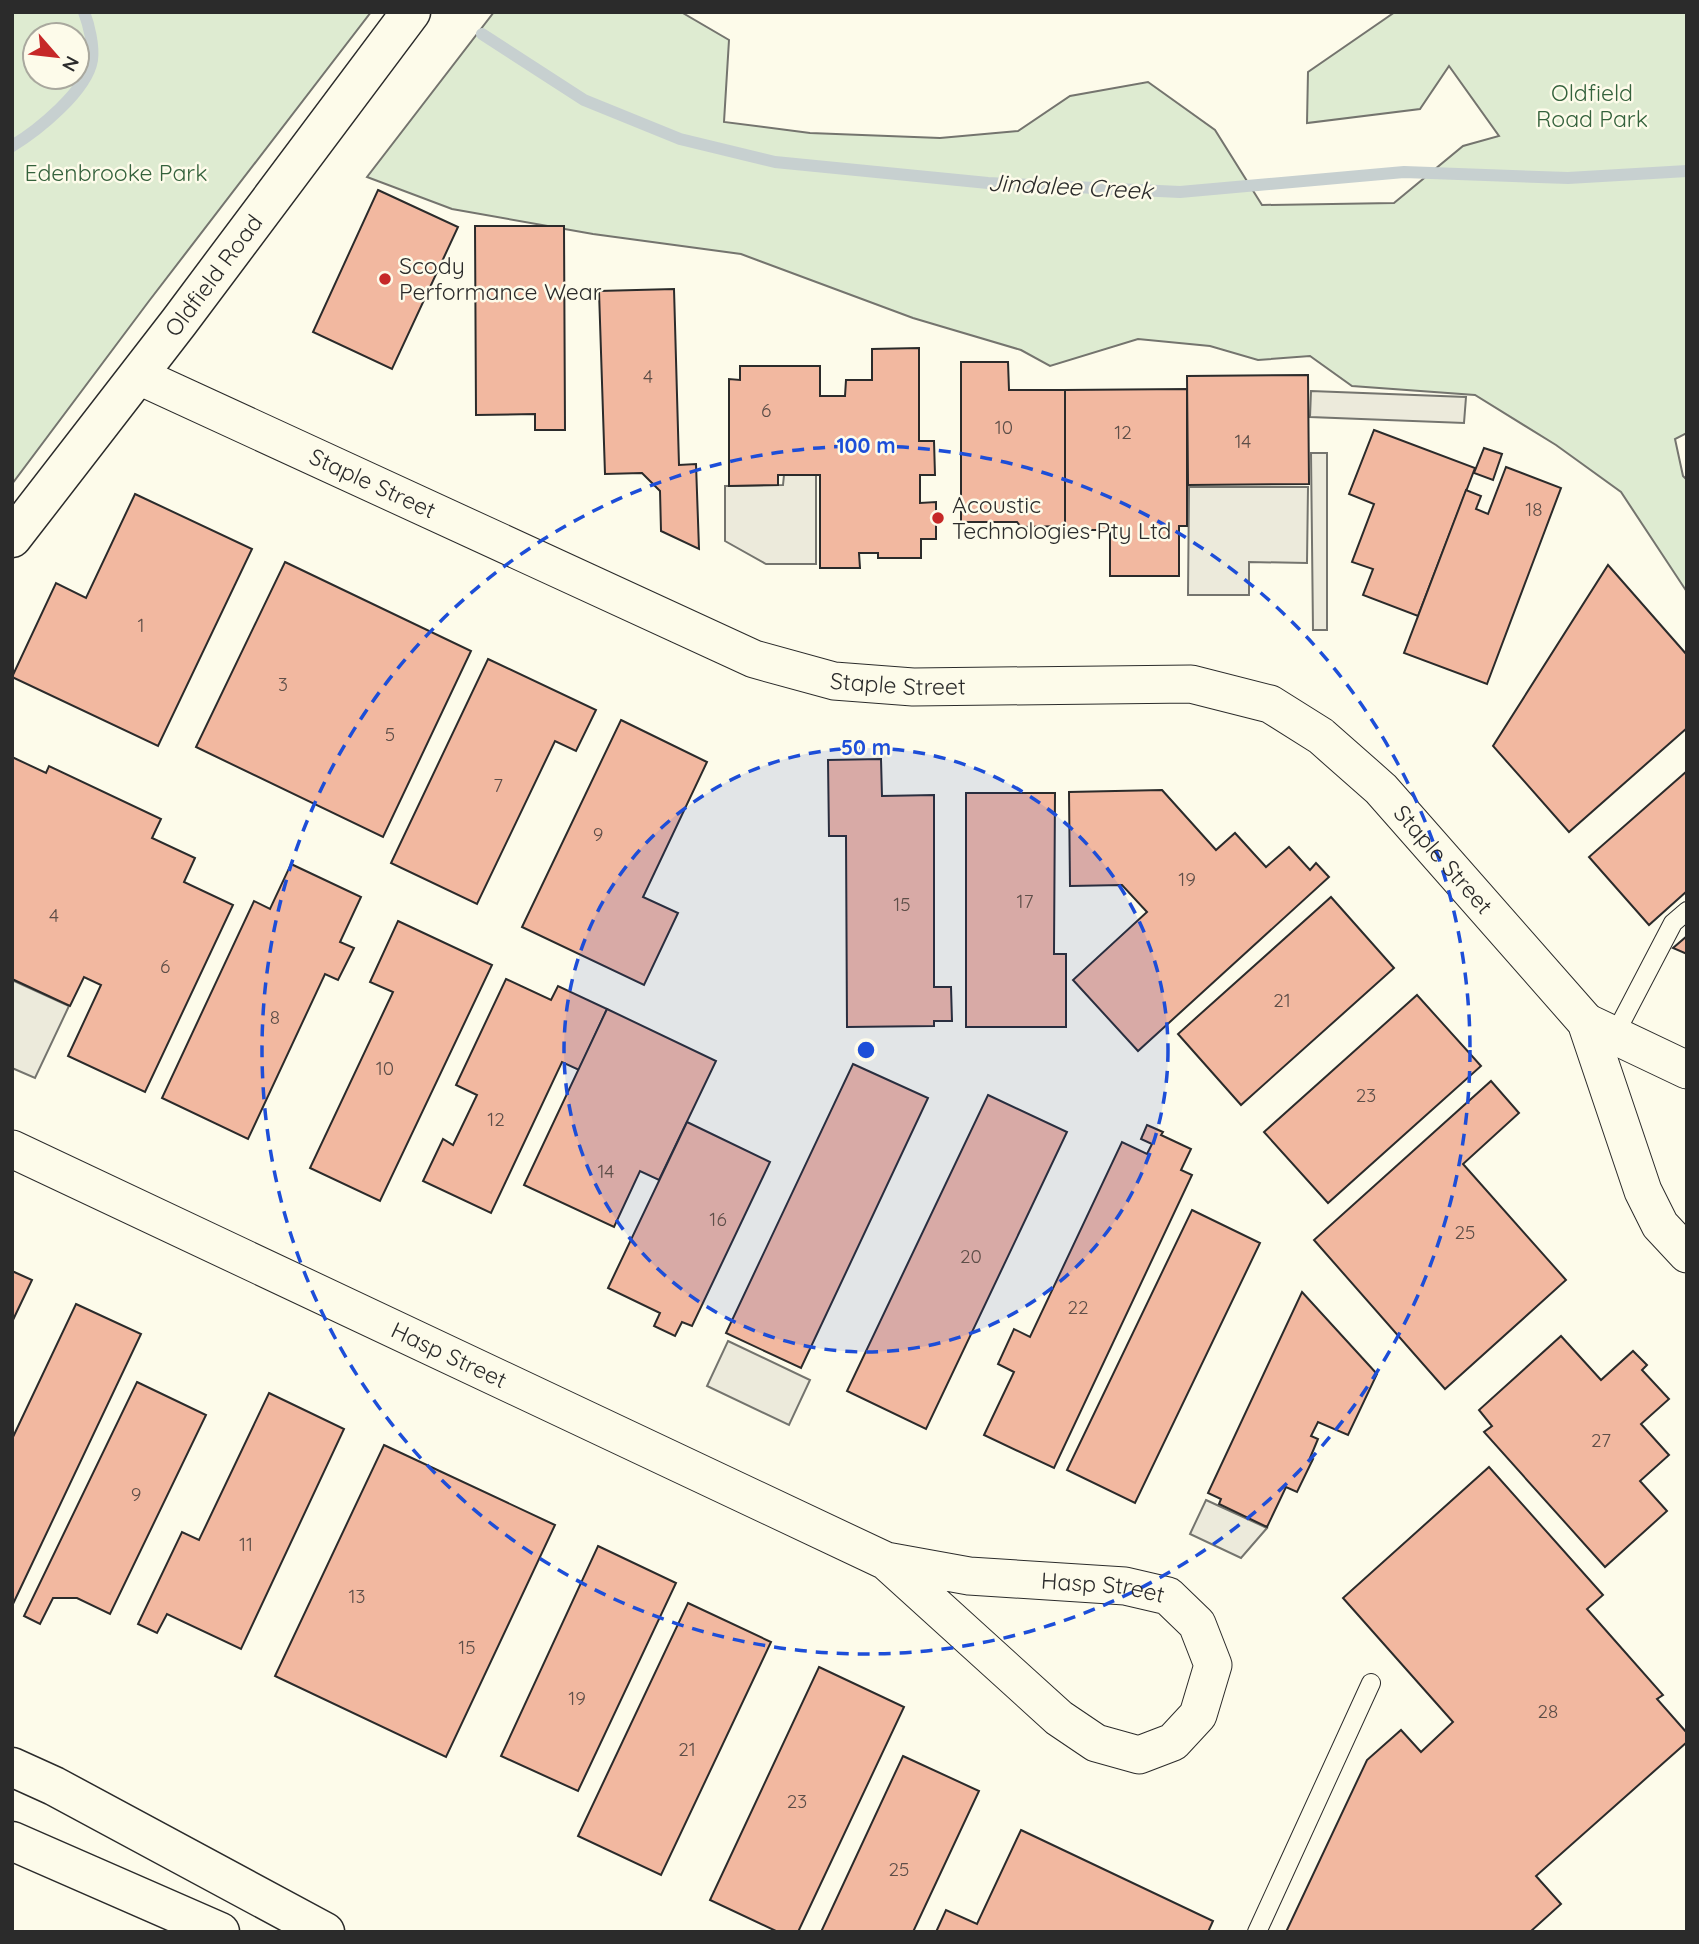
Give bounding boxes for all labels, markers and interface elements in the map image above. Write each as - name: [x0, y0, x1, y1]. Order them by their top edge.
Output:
- north arrow: [21, 21, 91, 91]
- text: N: [57, 52, 85, 76]
- park label: Oldfield Road Park: [1536, 78, 1648, 133]
- park label: Edenbrooke Park: [24, 158, 208, 187]
- water label: Jindalee Creek: [987, 167, 1155, 205]
- street label: Oldfield Road: [158, 208, 268, 342]
- place label: Scody Performance Wear: [399, 251, 602, 306]
- marker: Scody Performance Wear: [377, 271, 393, 287]
- house number: 4: [643, 364, 653, 388]
- house number: 6: [761, 398, 771, 422]
- house number: 10: [995, 415, 1013, 439]
- house number: 12: [1114, 420, 1132, 444]
- house number: 14: [1235, 429, 1251, 453]
- text: 100 m: [836, 432, 896, 458]
- street label: Staple Street: [305, 441, 441, 525]
- place label: Acoustic Technologies Pty Ltd: [952, 490, 1172, 545]
- house number: 18: [1525, 497, 1543, 521]
- marker: Acoustic Technologies Pty Ltd: [930, 510, 946, 526]
- house number: 1: [137, 613, 145, 637]
- street label: Staple Street: [829, 666, 966, 701]
- house number: 3: [278, 672, 288, 696]
- house number: 5: [385, 722, 395, 746]
- text: 50 m: [841, 734, 891, 760]
- house number: 7: [493, 773, 503, 797]
- street label: Staple Street: [1388, 799, 1499, 920]
- house number: 9: [593, 822, 603, 846]
- house number: 19: [1178, 867, 1196, 891]
- house number: 17: [1017, 889, 1034, 913]
- house number: 15: [893, 892, 911, 916]
- house number: 4: [49, 903, 59, 927]
- house number: 6: [160, 954, 170, 978]
- house number: 21: [1273, 988, 1291, 1012]
- house number: 8: [270, 1005, 280, 1029]
- centre of rings: [854, 1038, 878, 1062]
- house number: 10: [376, 1056, 394, 1080]
- house number: 23: [1356, 1083, 1376, 1107]
- house number: 12: [487, 1107, 505, 1131]
- house number: 14: [598, 1159, 614, 1183]
- house number: 16: [709, 1207, 727, 1231]
- house number: 25: [1455, 1220, 1475, 1244]
- house number: 20: [960, 1244, 982, 1268]
- house number: 22: [1067, 1295, 1089, 1319]
- street label: Hasp Street: [387, 1315, 512, 1394]
- house number: 27: [1591, 1428, 1611, 1452]
- house number: 9: [131, 1482, 141, 1506]
- house number: 11: [239, 1532, 253, 1556]
- street label: Hasp Street: [1040, 1566, 1168, 1609]
- house number: 13: [349, 1584, 366, 1608]
- house number: 15: [458, 1635, 476, 1659]
- house number: 19: [568, 1686, 586, 1710]
- house number: 28: [1538, 1699, 1558, 1723]
- house number: 21: [678, 1737, 696, 1761]
- house number: 23: [787, 1789, 807, 1813]
- house number: 25: [889, 1857, 909, 1881]

